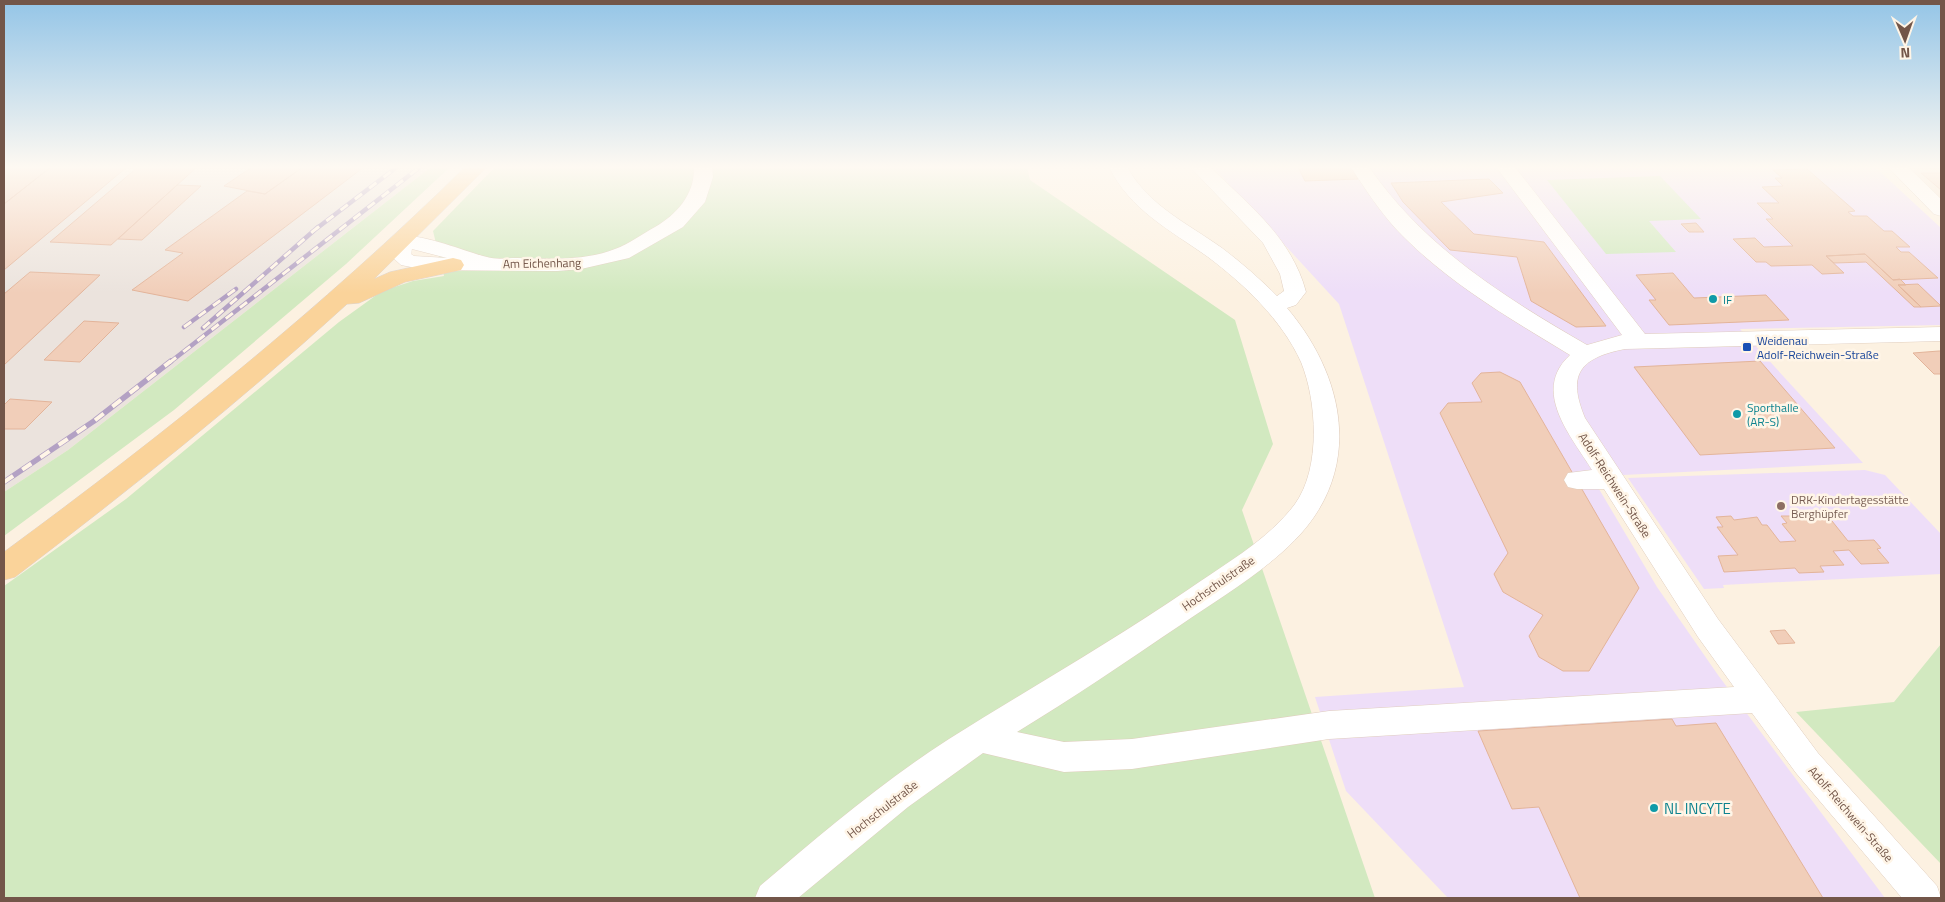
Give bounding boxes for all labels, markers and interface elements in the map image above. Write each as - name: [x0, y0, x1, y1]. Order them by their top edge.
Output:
- north arrow: [1880, 15, 1930, 65]
- text: N: [1900, 43, 1911, 64]
- street label: Am Eichenhang: [503, 253, 581, 273]
- place label: IF: [1723, 290, 1732, 309]
- marker: IF: [1707, 293, 1719, 305]
- place label: Weidenau Adolf-Reichwein-Straße: [1757, 331, 1879, 364]
- marker: Weidenau Adolf-Reichwein-Straße: [1741, 341, 1753, 353]
- place label: Sporthalle (AR-S): [1747, 398, 1799, 431]
- marker: Sporthalle (AR-S): [1731, 408, 1743, 420]
- street label: Adolf-Reichwein-Straße: [1574, 429, 1656, 541]
- place label: DRK-Kindertagesstätte Berghüpfer: [1791, 490, 1909, 523]
- marker: DRK-Kindertagesstätte Berghüpfer: [1775, 500, 1787, 512]
- street label: Hochschulstraße: [1178, 551, 1258, 615]
- street label: Adolf-Reichwein-Straße: [1804, 762, 1898, 866]
- street label: Hochschulstraße: [843, 775, 921, 843]
- place label: NL INCYTE: [1664, 797, 1731, 820]
- marker: NL INCYTE: [1648, 802, 1660, 814]

